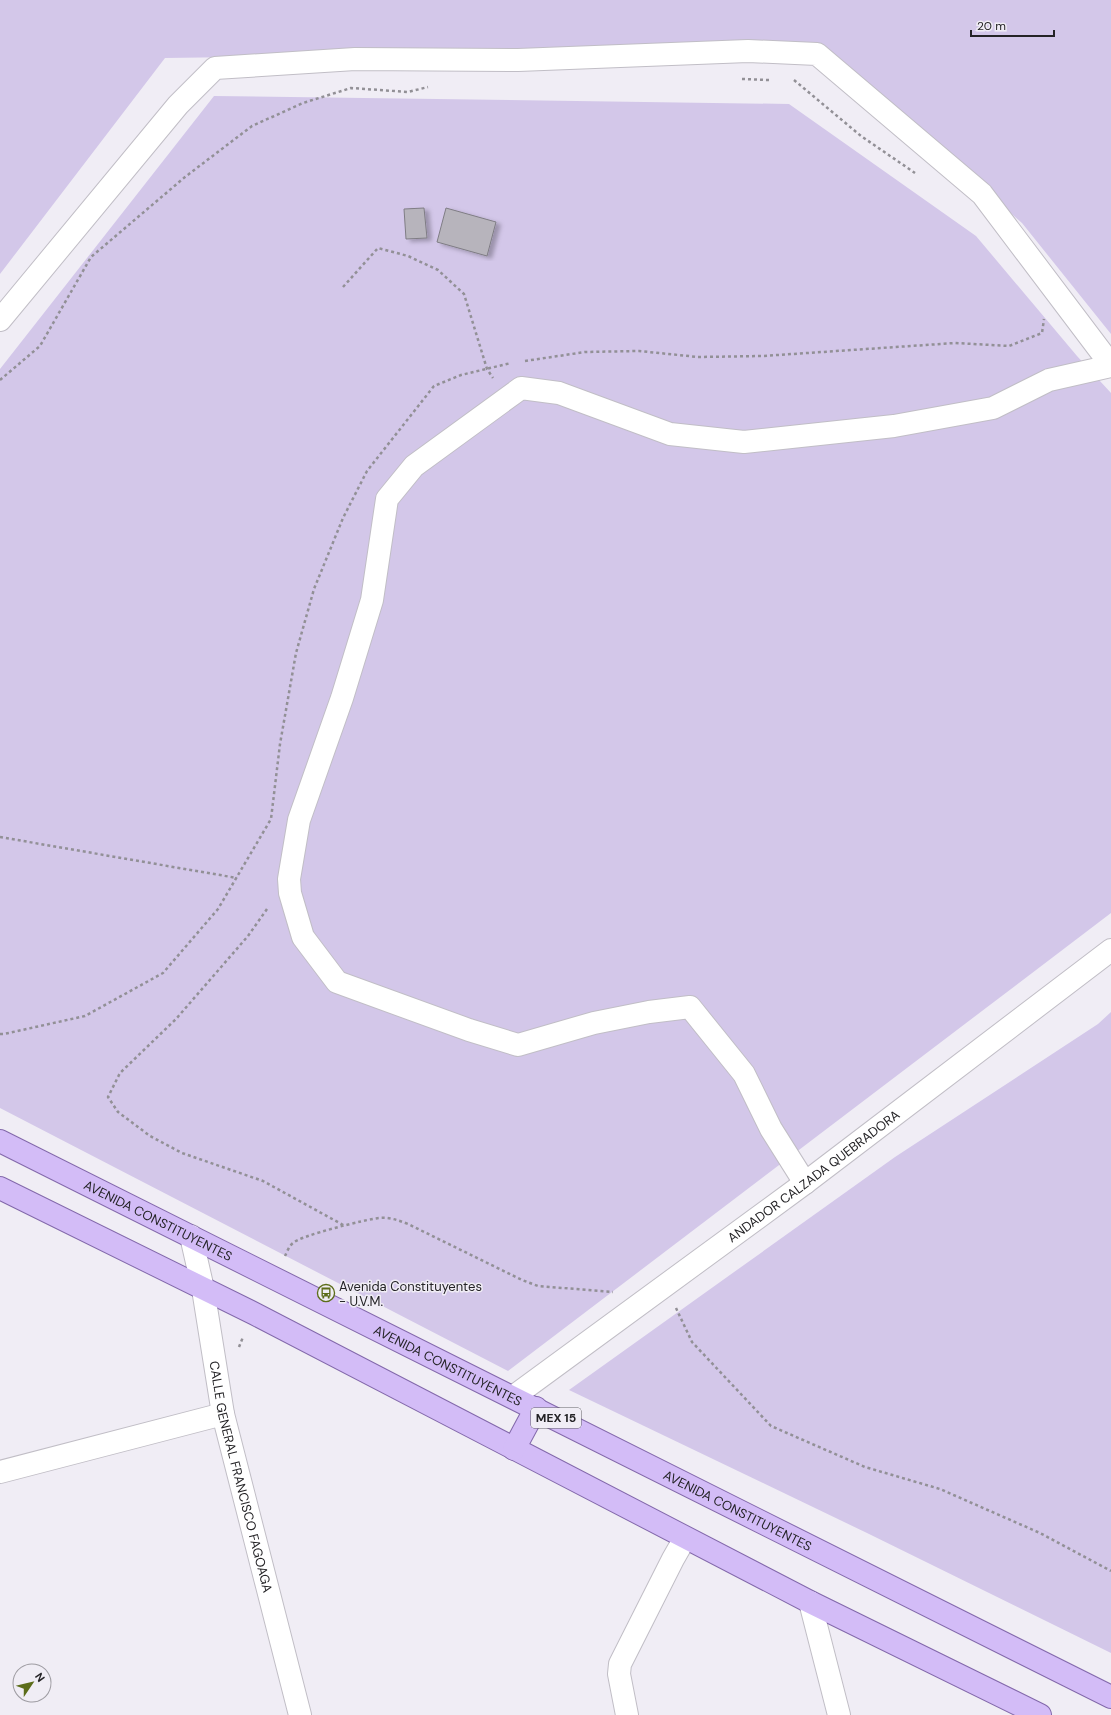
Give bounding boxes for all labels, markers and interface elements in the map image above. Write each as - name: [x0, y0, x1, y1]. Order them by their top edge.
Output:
- scale bar: [971, 12, 1054, 38]
- text: 20 m: [977, 18, 1006, 34]
- street label: ANDADOR CALZADA QUEBRADORA: [724, 1105, 903, 1246]
- street label: AVENIDA CONSTITUYENTES: [81, 1176, 235, 1264]
- place label: Avenida Constituyentes - U.V.M.: [339, 1278, 482, 1310]
- bus stop icon: Avenida Constituyentes - U.V.M.: [316, 1283, 336, 1303]
- street label: AVENIDA CONSTITUYENTES: [371, 1321, 525, 1409]
- street label: CALLE GENERAL FRANCISCO FAGOAGA: [206, 1360, 277, 1595]
- road number: MEX 15: [531, 1408, 581, 1428]
- street label: AVENIDA CONSTITUYENTES: [661, 1466, 815, 1554]
- north arrow: [12, 1663, 52, 1703]
- text: N: [32, 1670, 48, 1685]

